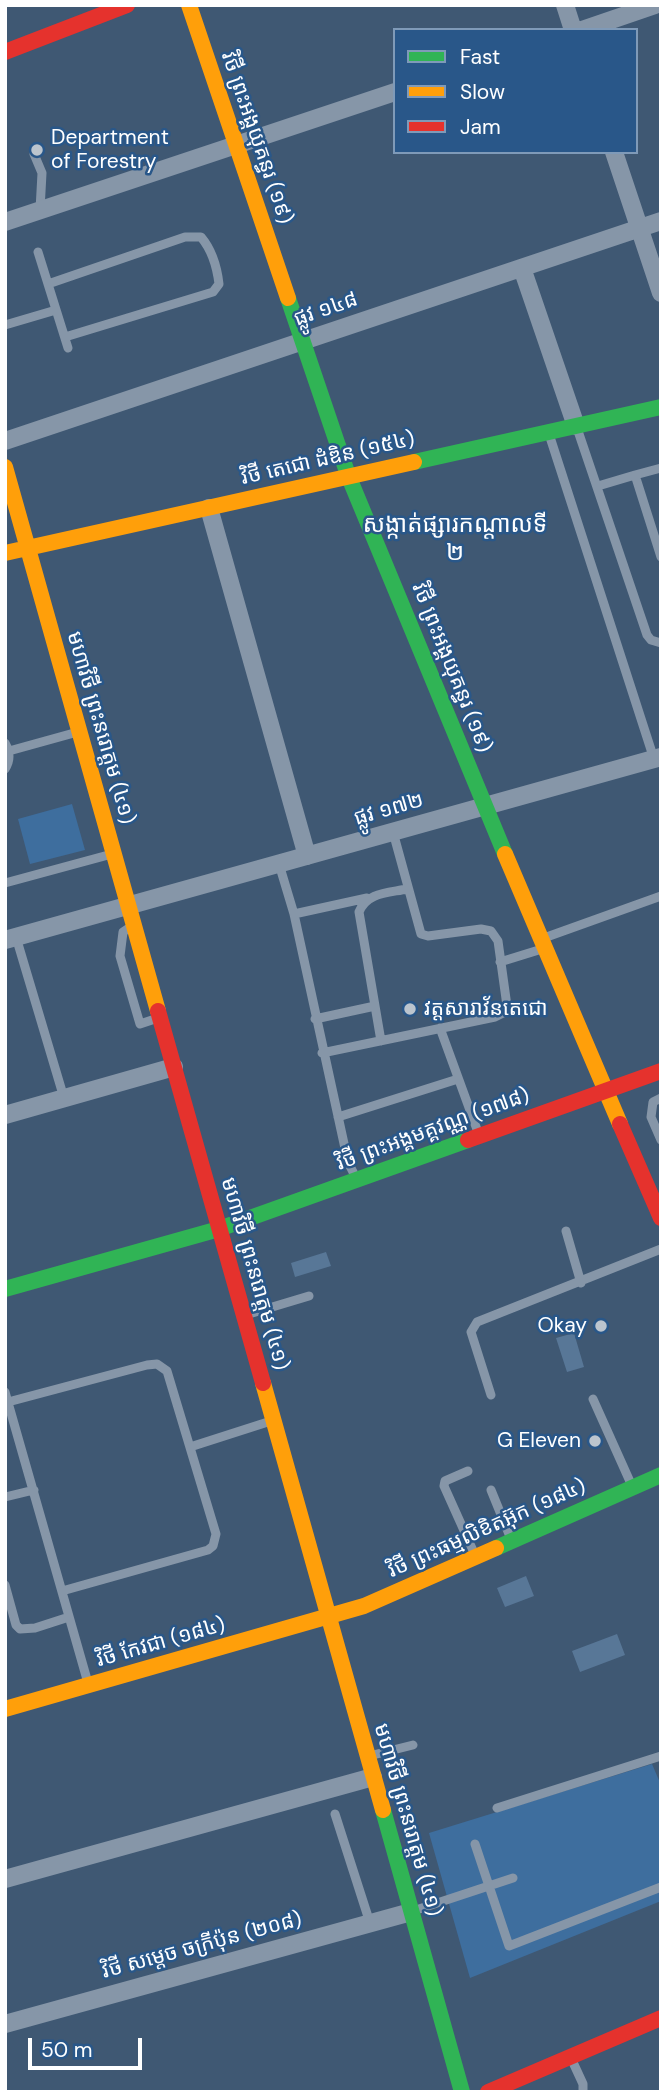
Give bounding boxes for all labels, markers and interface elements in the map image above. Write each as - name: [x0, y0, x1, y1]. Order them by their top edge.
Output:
- legend: [393, 28, 638, 154]
- text: Fast: [460, 43, 500, 71]
- street label: វិថី ព្រះអង្គយុគន្ធរ (១៩): [215, 49, 297, 227]
- text: Slow: [460, 78, 505, 106]
- text: Jam: [460, 113, 501, 141]
- place label: Department of Forestry: [51, 125, 169, 175]
- marker: Department of Forestry: [29, 142, 45, 158]
- street label: ផ្លូវ ១៤៨: [291, 287, 361, 333]
- street label: វិថី តេជោ ដំឌិន (១៥៤): [239, 427, 417, 491]
- district label: សង្កាត់ផ្សារកណ្ដាលទី ២: [363, 512, 547, 568]
- street label: វិថី ព្រះអង្គយុគន្ធរ (១៩): [405, 580, 497, 756]
- street label: មហាវិថី ព្រះនរោត្តម (៤១): [60, 629, 140, 827]
- street label: ផ្លូវ ១៧២: [351, 788, 427, 832]
- place label: វត្តសារាវ័នតេជោ: [424, 996, 548, 1022]
- marker: វត្តសារាវ័នតេជោ: [402, 1001, 418, 1017]
- street label: វិថី ព្រះអង្គមគ្គវណ្ណ (១៧៨): [333, 1083, 533, 1177]
- street label: មហាវិថី ព្រះនរោត្តម (៤១): [214, 1175, 294, 1373]
- place label: Okay: [537, 1313, 587, 1339]
- marker: Okay: [593, 1318, 609, 1334]
- place label: G Eleven: [497, 1428, 581, 1454]
- marker: G Eleven: [587, 1433, 603, 1449]
- street label: វិថី ព្រះធម្មលិខិតអ៊ុក (១៨៤): [384, 1474, 590, 1584]
- street label: វិថី កែវជា (១៨៤): [94, 1613, 228, 1673]
- street label: មហាវិថី ព្រះនរោត្តម (៤១): [367, 1721, 447, 1919]
- street label: វិថី សម្តេច ចក្រីប៉ុន (២០៨): [99, 1907, 305, 1985]
- scale bar: [32, 2024, 145, 2068]
- text: 50 m: [41, 2036, 92, 2064]

